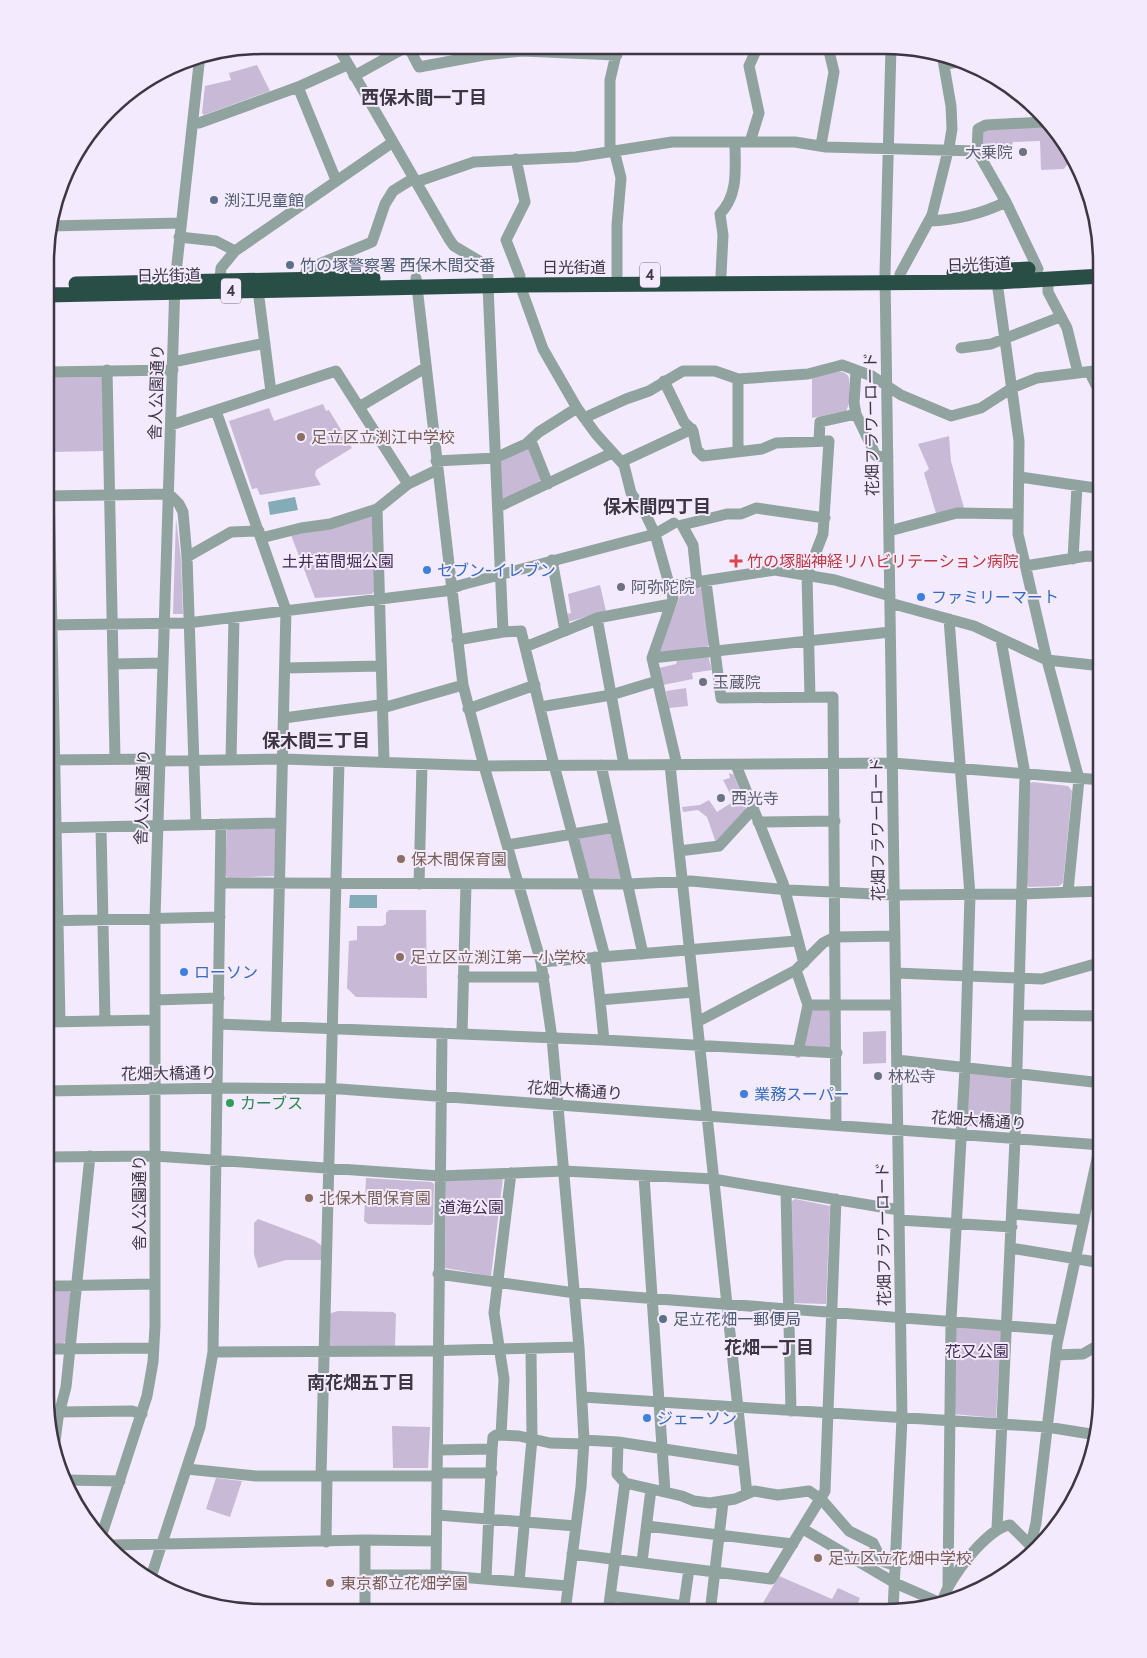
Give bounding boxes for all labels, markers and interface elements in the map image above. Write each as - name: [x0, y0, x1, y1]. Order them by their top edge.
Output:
- district label: 西保木間一丁目: [361, 87, 487, 109]
- place label: 大乗院: [965, 143, 1013, 162]
- marker: 大乗院: [1017, 146, 1029, 158]
- place label: 渕江児童館: [224, 191, 304, 210]
- marker: 渕江児童館: [208, 194, 220, 206]
- street label: 日光街道: [947, 254, 1011, 275]
- place label: 竹の塚警察署 西保木間交番: [300, 256, 496, 275]
- street label: 日光街道: [542, 258, 606, 277]
- marker: 竹の塚警察署 西保木間交番: [284, 259, 296, 271]
- road number: 4: [640, 262, 660, 288]
- street label: 日光街道: [137, 265, 201, 286]
- road number: 4: [221, 278, 241, 304]
- street label: 舎人公園通り: [145, 344, 168, 440]
- street label: 花畑フラワーロード: [861, 352, 882, 496]
- place label: 足立区立渕江中学校: [311, 428, 455, 447]
- marker: 足立区立渕江中学校: [295, 431, 307, 443]
- district label: 保木間四丁目: [603, 496, 711, 518]
- park label: 土井苗間堀公園: [282, 552, 394, 571]
- place label: 竹の塚脳神経リハビリテーション病院: [747, 552, 1019, 571]
- marker: 竹の塚脳神経リハビリテーション病院: [729, 554, 743, 568]
- place label: セブン-イレブン: [437, 561, 556, 580]
- marker: セブン-イレブン: [421, 564, 433, 576]
- place label: 阿弥陀院: [631, 578, 695, 597]
- marker: 阿弥陀院: [615, 581, 627, 593]
- place label: ファミリーマート: [931, 588, 1059, 607]
- marker: ファミリーマート: [915, 591, 927, 603]
- place label: 玉蔵院: [713, 673, 761, 692]
- marker: 玉蔵院: [697, 676, 709, 688]
- district label: 保木間三丁目: [262, 730, 370, 752]
- street label: 舎人公園通り: [131, 749, 154, 845]
- street label: 花畑フラワーロード: [867, 757, 888, 901]
- place label: 西光寺: [731, 789, 779, 808]
- marker: 西光寺: [715, 792, 727, 804]
- place label: 保木間保育園: [411, 850, 507, 869]
- marker: 保木間保育園: [395, 853, 407, 865]
- place label: 足立区立渕江第一小学校: [410, 948, 586, 967]
- marker: 足立区立渕江第一小学校: [394, 951, 406, 963]
- place label: ローソン: [194, 963, 258, 982]
- marker: ローソン: [178, 966, 190, 978]
- street label: 花畑大橋通り: [121, 1063, 217, 1084]
- place label: 林松寺: [888, 1067, 936, 1086]
- marker: 林松寺: [872, 1070, 884, 1082]
- street label: 花畑大橋通り: [526, 1078, 624, 1103]
- place label: 業務スーパー: [754, 1085, 850, 1104]
- marker: 業務スーパー: [738, 1088, 750, 1100]
- place label: カーブス: [240, 1094, 303, 1113]
- marker: カーブス: [224, 1097, 236, 1109]
- street label: 花畑大橋通り: [930, 1108, 1028, 1133]
- street label: 舎人公園通り: [130, 1155, 149, 1251]
- street label: 花畑フラワーロード: [873, 1162, 894, 1306]
- place label: 北保木間保育園: [319, 1189, 431, 1208]
- marker: 北保木間保育園: [303, 1192, 315, 1204]
- park label: 道海公園: [440, 1198, 504, 1217]
- place label: 足立花畑一郵便局: [673, 1310, 801, 1329]
- marker: 足立花畑一郵便局: [657, 1313, 669, 1325]
- district label: 花畑一丁目: [724, 1337, 814, 1359]
- park label: 花又公園: [945, 1342, 1009, 1361]
- district label: 南花畑五丁目: [307, 1372, 415, 1394]
- place label: ジェーソン: [657, 1409, 737, 1428]
- marker: ジェーソン: [641, 1412, 653, 1424]
- place label: 足立区立花畑中学校: [828, 1549, 972, 1568]
- marker: 足立区立花畑中学校: [812, 1552, 824, 1564]
- place label: 東京都立花畑学園: [340, 1574, 468, 1593]
- marker: 東京都立花畑学園: [324, 1577, 336, 1589]

